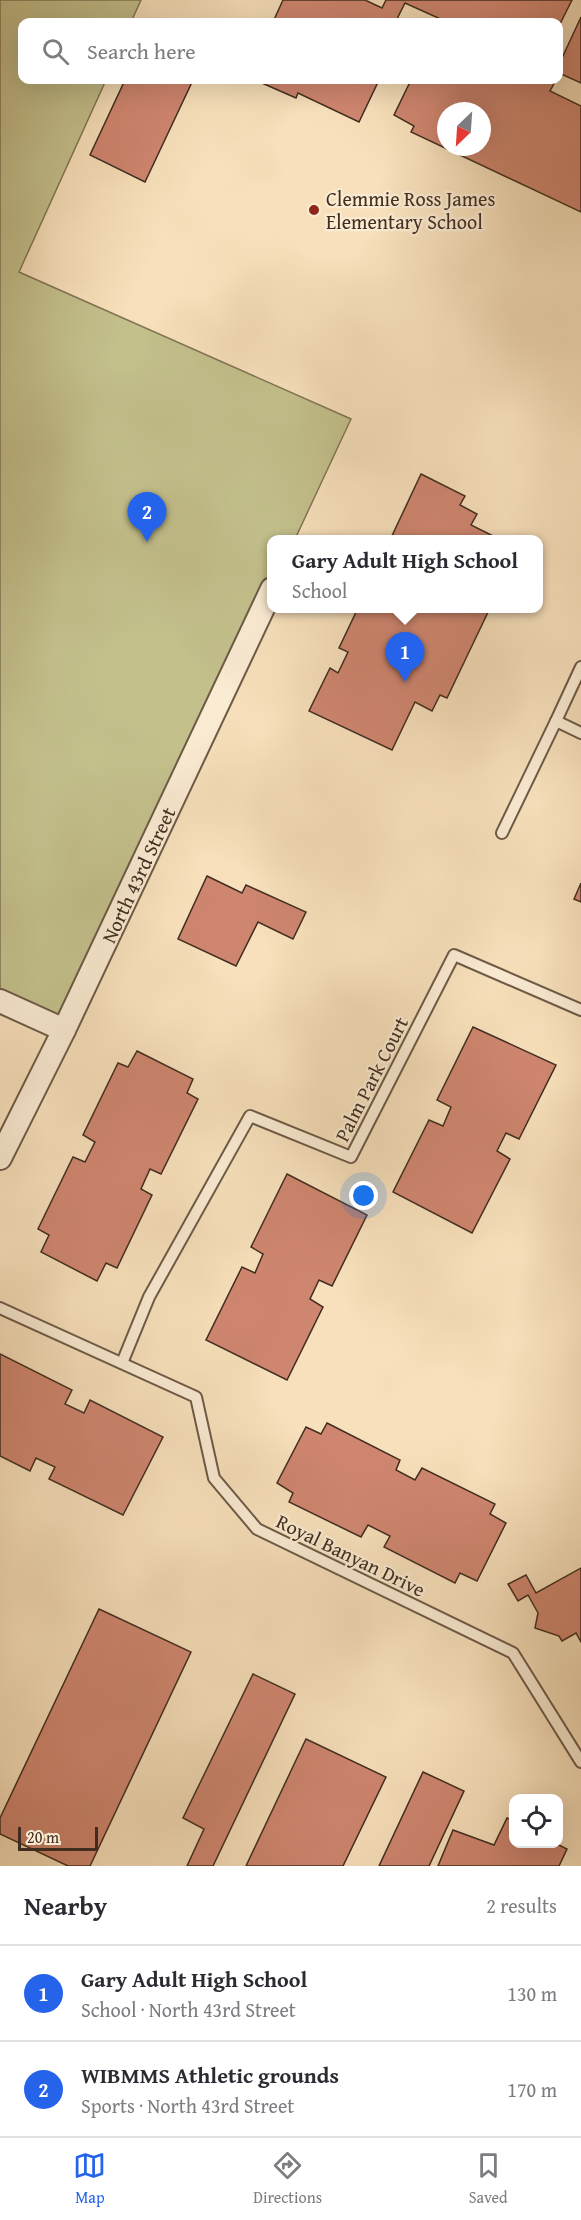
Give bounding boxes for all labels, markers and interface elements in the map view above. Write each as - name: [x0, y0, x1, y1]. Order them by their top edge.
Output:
- search box: [18, 18, 563, 84]
- icon: search: [39, 35, 72, 68]
- text: Search here: [87, 35, 196, 67]
- north arrow: [437, 102, 491, 156]
- place label: Clemmie Ross James Elementary School: [326, 184, 495, 236]
- marker: Clemmie Ross James Elementary School: [307, 203, 321, 217]
- pin: 2: [128, 492, 166, 542]
- popup: [267, 535, 543, 613]
- text: Gary Adult High School: [292, 544, 518, 576]
- text: School: [292, 576, 347, 605]
- pin: 1: [386, 632, 424, 682]
- street label: North 43rd Street: [94, 802, 182, 948]
- street label: Palm Park Court: [327, 1011, 415, 1147]
- your location: [349, 1181, 378, 1210]
- street label: Royal Banyan Drive: [272, 1506, 430, 1604]
- map controls: [509, 1794, 563, 1848]
- button: locate: [509, 1794, 563, 1848]
- scale bar: [18, 1824, 98, 1852]
- text: 20 m: [27, 1825, 59, 1849]
- text: Nearby: [24, 1886, 107, 1925]
- text: 2 results: [486, 1891, 557, 1920]
- text: Gary Adult High School: [81, 1963, 307, 1995]
- text: 1: [38, 1979, 49, 2008]
- text: 130 m: [507, 1979, 557, 2008]
- text: School · North 43rd Street: [81, 1995, 296, 2024]
- text: WIBMMS Athletic grounds: [81, 2059, 339, 2091]
- text: 2: [38, 2075, 49, 2104]
- text: 170 m: [507, 2075, 557, 2104]
- text: Sports · North 43rd Street: [81, 2091, 294, 2120]
- tab: Map: [73, 2149, 106, 2209]
- tab: Directions: [253, 2149, 322, 2209]
- tab: Saved: [469, 2149, 508, 2209]

